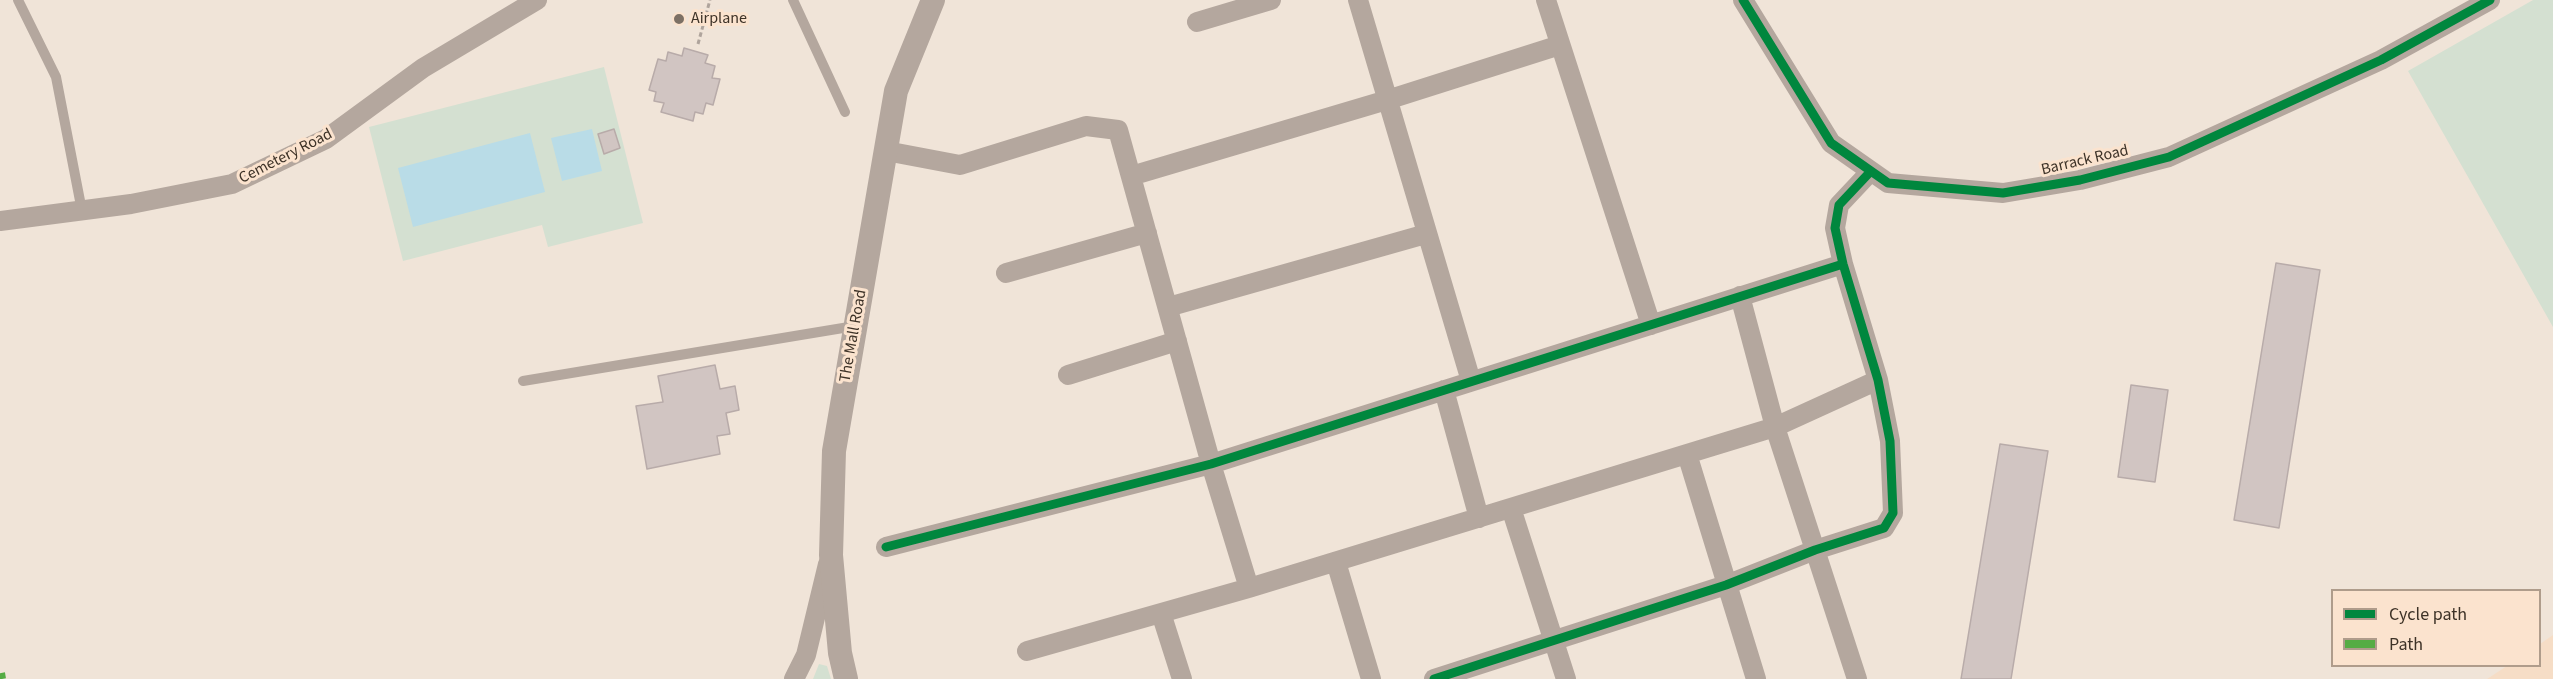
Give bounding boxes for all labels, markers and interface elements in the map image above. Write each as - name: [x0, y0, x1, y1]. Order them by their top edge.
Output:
- place label: Airplane: [691, 9, 747, 29]
- marker: Airplane: [672, 12, 686, 26]
- street label: Cemetery Road: [236, 125, 336, 189]
- street label: Barrack Road: [2039, 142, 2131, 180]
- street label: The Mall Road: [836, 288, 872, 384]
- legend: [2331, 589, 2541, 667]
- text: Cycle path: [2389, 602, 2467, 627]
- text: Path: [2389, 632, 2423, 657]

